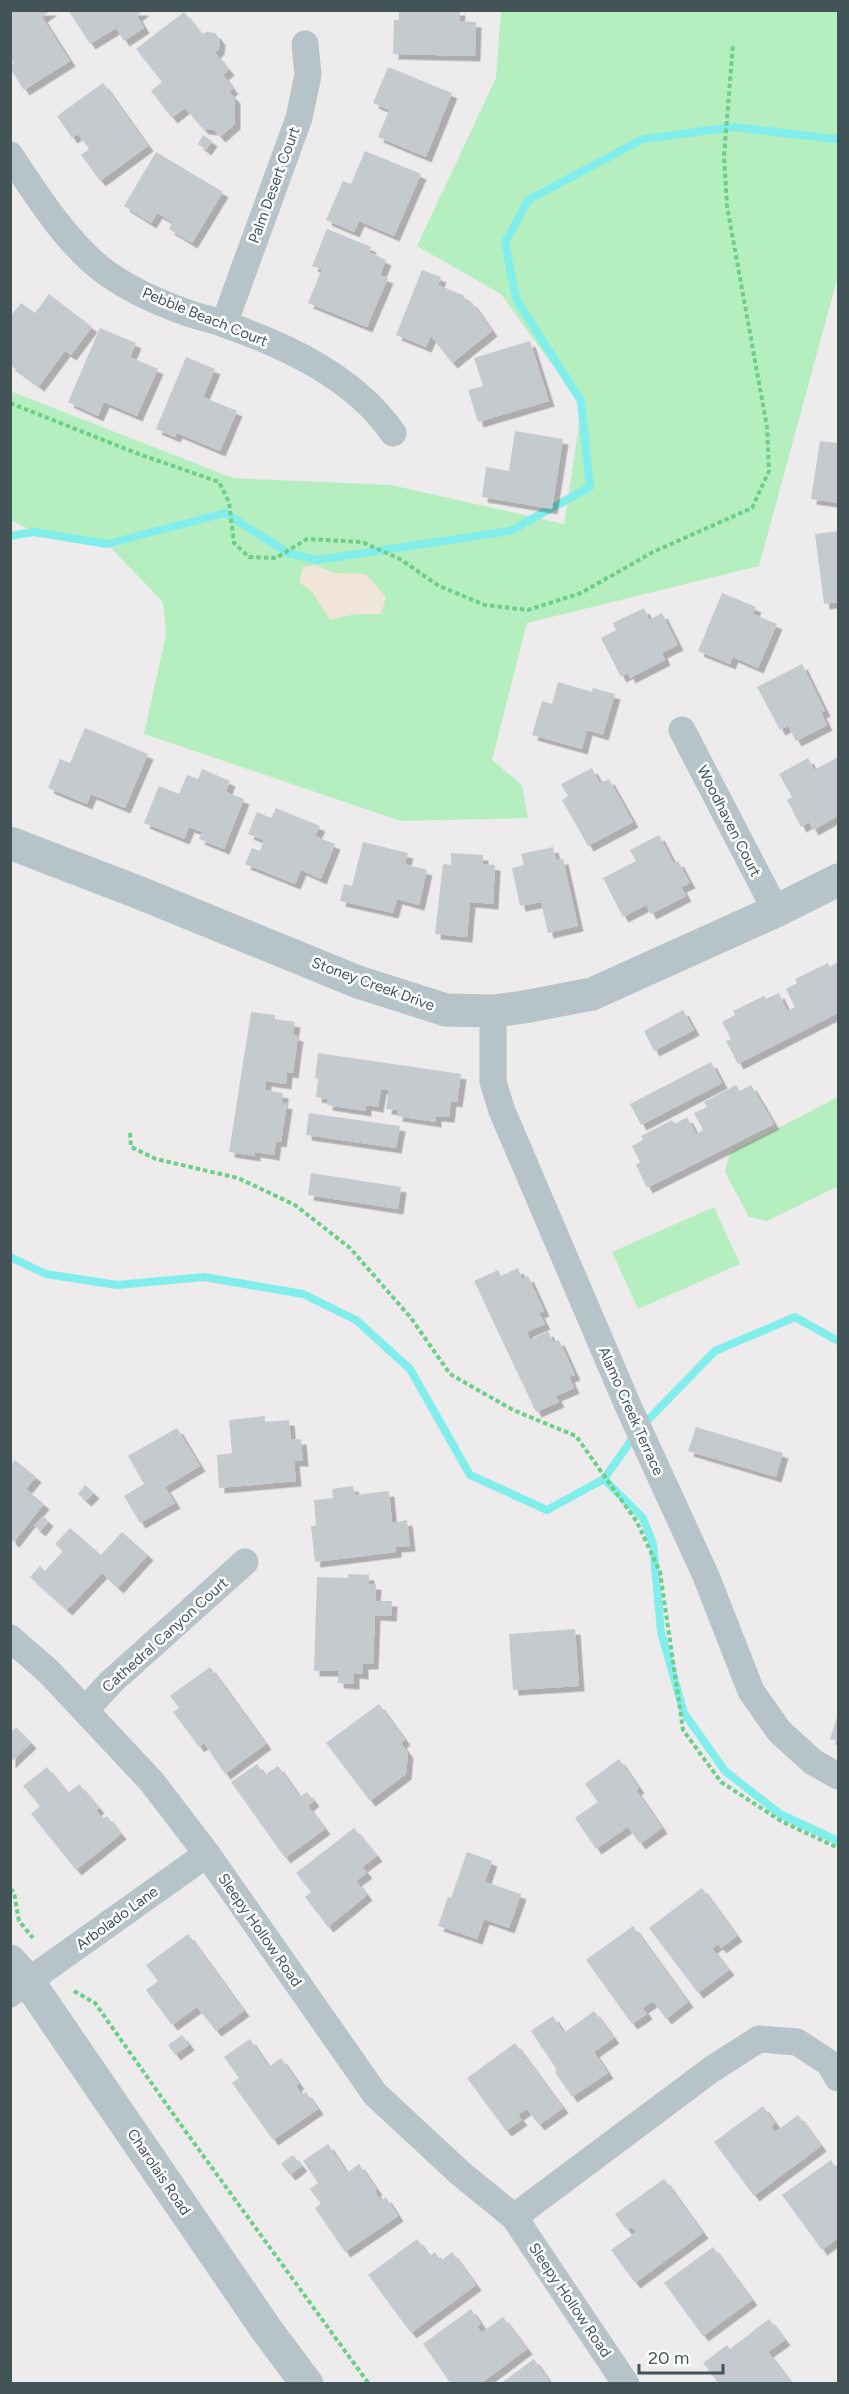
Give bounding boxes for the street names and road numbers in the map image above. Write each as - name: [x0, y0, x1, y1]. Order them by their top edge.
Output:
- street label: Palm Desert Court: [245, 124, 304, 246]
- street label: Pebble Beach Court: [140, 284, 270, 350]
- street label: Woodhaven Court: [693, 762, 765, 880]
- street label: Stoney Creek Drive: [309, 953, 437, 1015]
- street label: Alamo Creek Terrace: [594, 1344, 668, 1478]
- street label: Cathedral Canyon Court: [98, 1574, 232, 1696]
- street label: Sleepy Hollow Road: [214, 1870, 306, 1990]
- street label: Arbolado Lane: [73, 1882, 161, 1954]
- street label: Charolais Road: [124, 2125, 194, 2219]
- street label: Sleepy Hollow Road: [525, 2239, 615, 2361]

